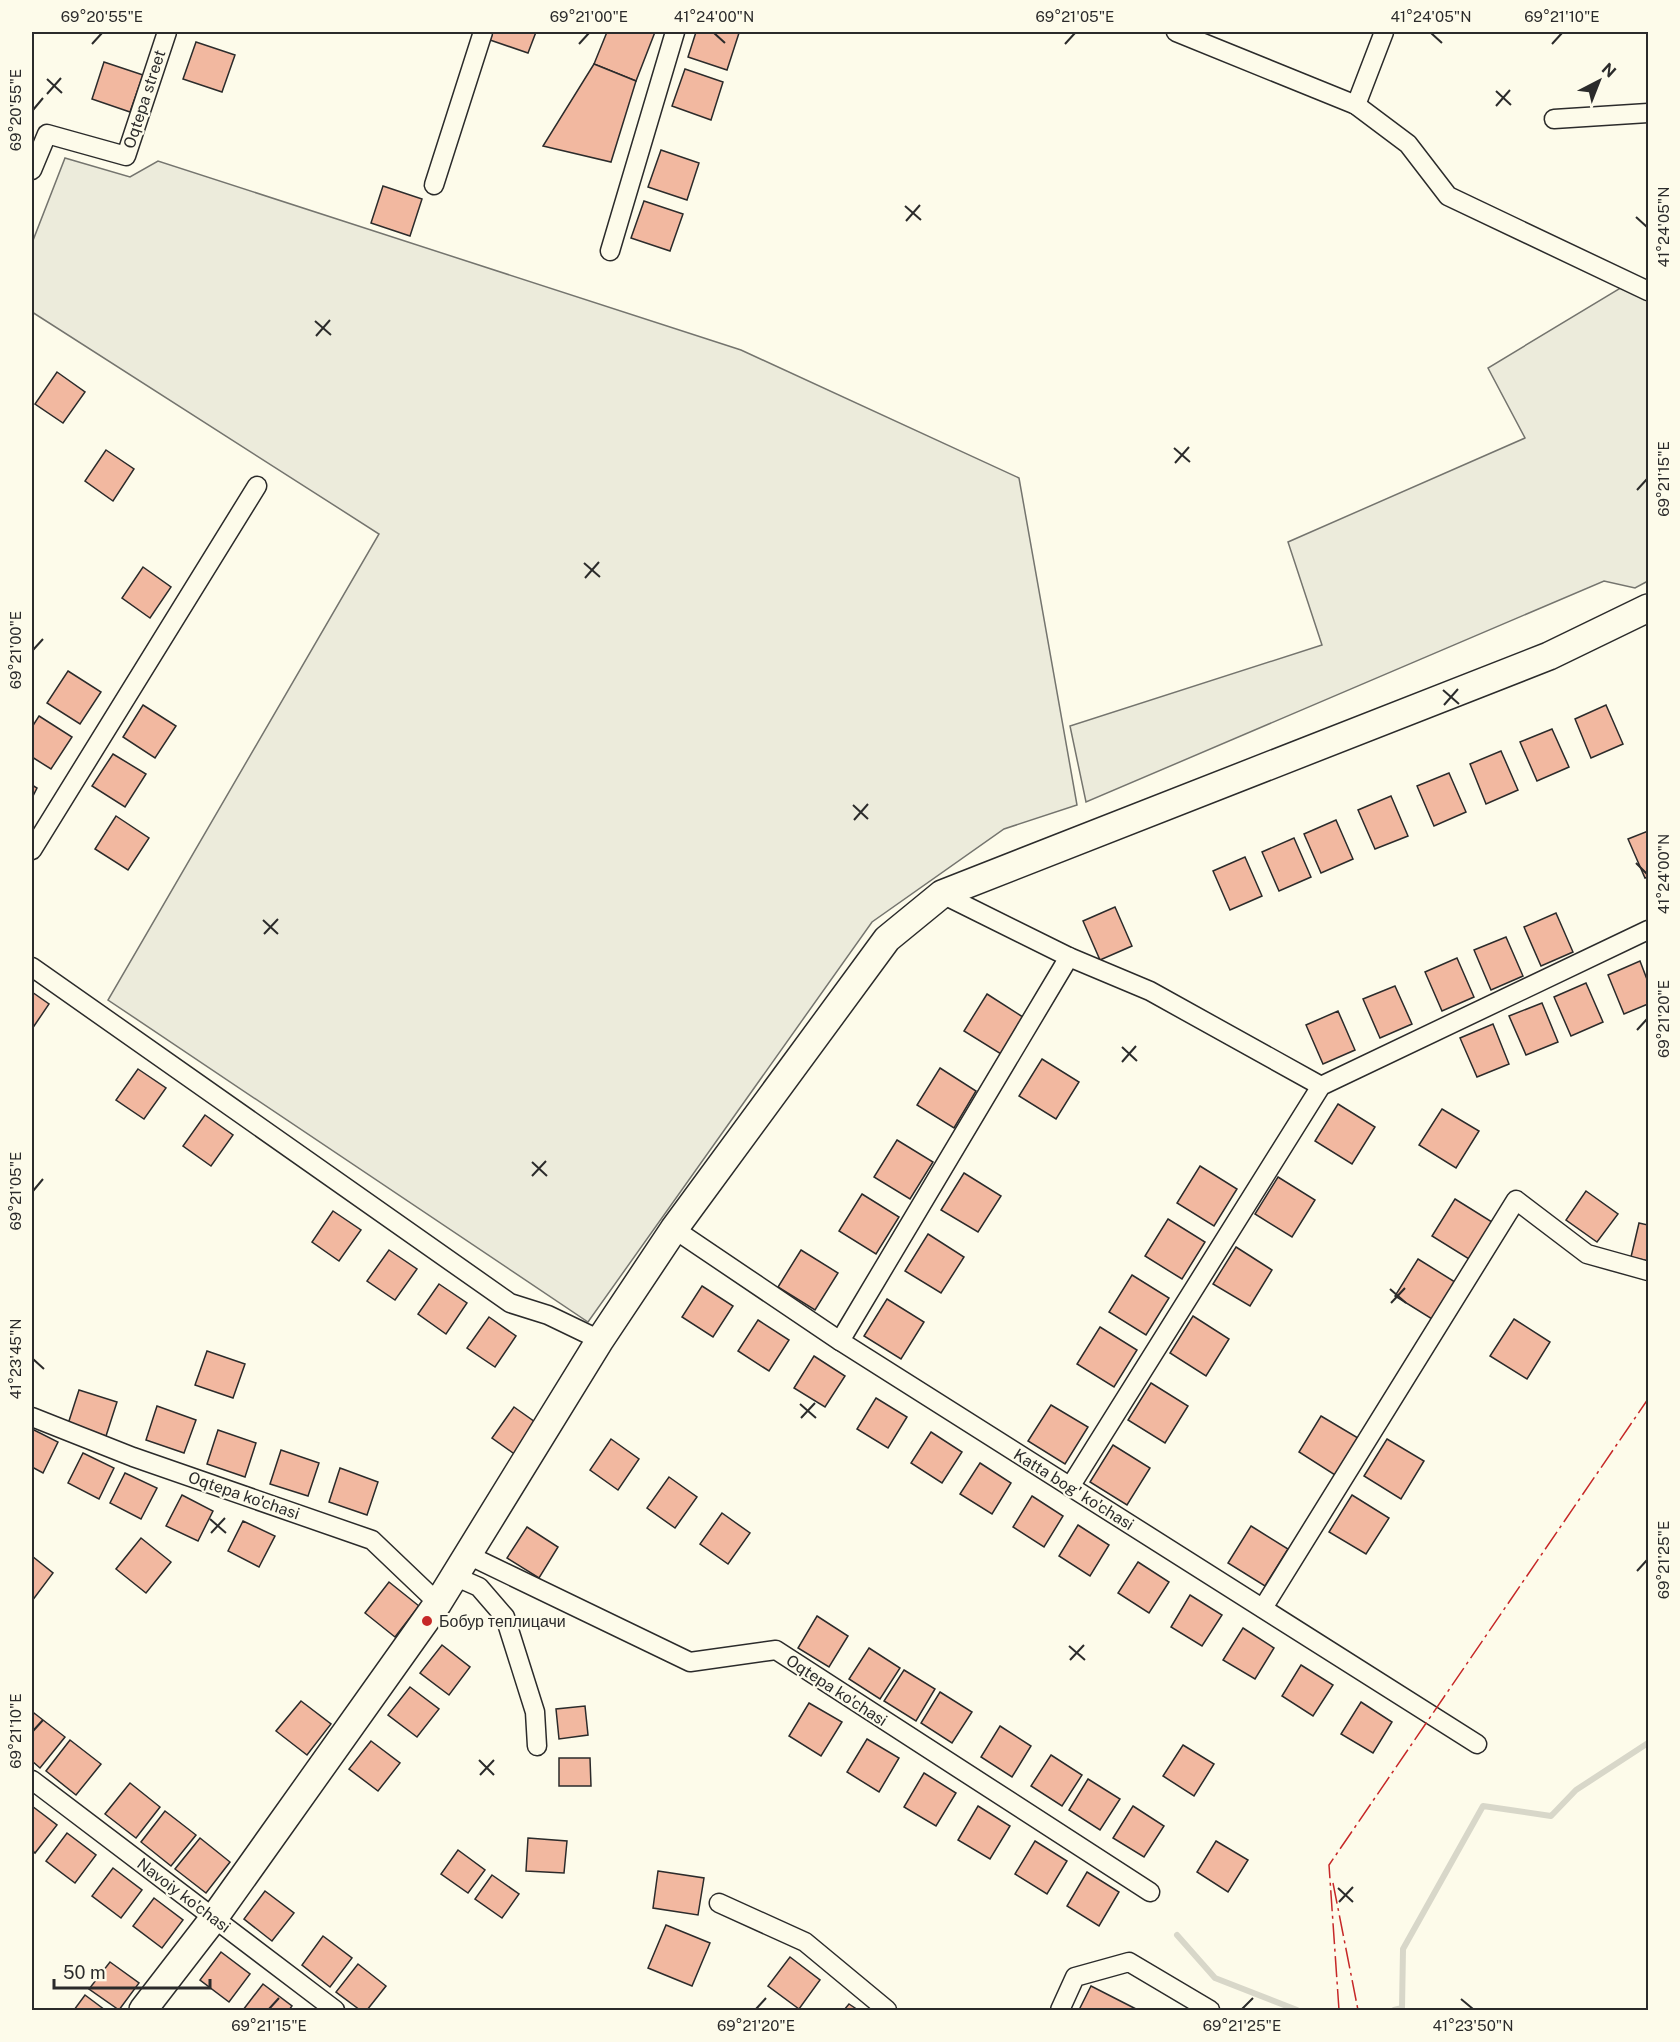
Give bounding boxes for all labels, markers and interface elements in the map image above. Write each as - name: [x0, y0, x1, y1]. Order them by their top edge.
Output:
- text: 69°20'55"E: [61, 8, 143, 25]
- text: 69°21'00"E: [550, 8, 628, 25]
- text: 41°24'00"N: [674, 8, 754, 25]
- text: 69°21'05"E: [1036, 8, 1114, 25]
- text: 41°24'05"N: [1390, 8, 1472, 25]
- text: 69°21'10"E: [1524, 8, 1600, 25]
- street label: Oqtepa street: [120, 47, 169, 151]
- north arrow: [1569, 51, 1629, 111]
- text: N: [1598, 59, 1620, 81]
- text: 69°20'55"E: [7, 69, 24, 151]
- text: 41°24'05"N: [1655, 186, 1672, 268]
- text: 69°21'15"E: [1655, 441, 1672, 517]
- text: 69°21'00"E: [7, 611, 24, 689]
- text: 41°24'00"N: [1655, 834, 1672, 914]
- text: 69°21'20"E: [1655, 980, 1672, 1058]
- text: 69°21'05"E: [7, 1152, 24, 1230]
- text: 41°23'45"N: [7, 1318, 24, 1400]
- street label: Katta bog' ko'chasi: [1010, 1445, 1137, 1534]
- street label: Oqtepa ko'chasi: [186, 1468, 302, 1523]
- text: 69°21'25"E: [1655, 1521, 1672, 1599]
- place label: Бобур теплицачи: [439, 1612, 566, 1631]
- marker: Бобур теплицачи: [420, 1614, 434, 1628]
- street label: Oqtepa ko'chasi: [783, 1651, 891, 1730]
- text: 69°21'10"E: [7, 1693, 24, 1769]
- street label: Navoiy ko'chasi: [133, 1854, 234, 1937]
- scale bar: [54, 1952, 210, 1990]
- text: 50 m: [63, 1962, 106, 1983]
- text: 69°21'15"E: [231, 2017, 307, 2034]
- text: 69°21'20"E: [717, 2017, 795, 2034]
- text: 69°21'25"E: [1203, 2017, 1281, 2034]
- text: 41°23'50"N: [1432, 2017, 1514, 2034]

